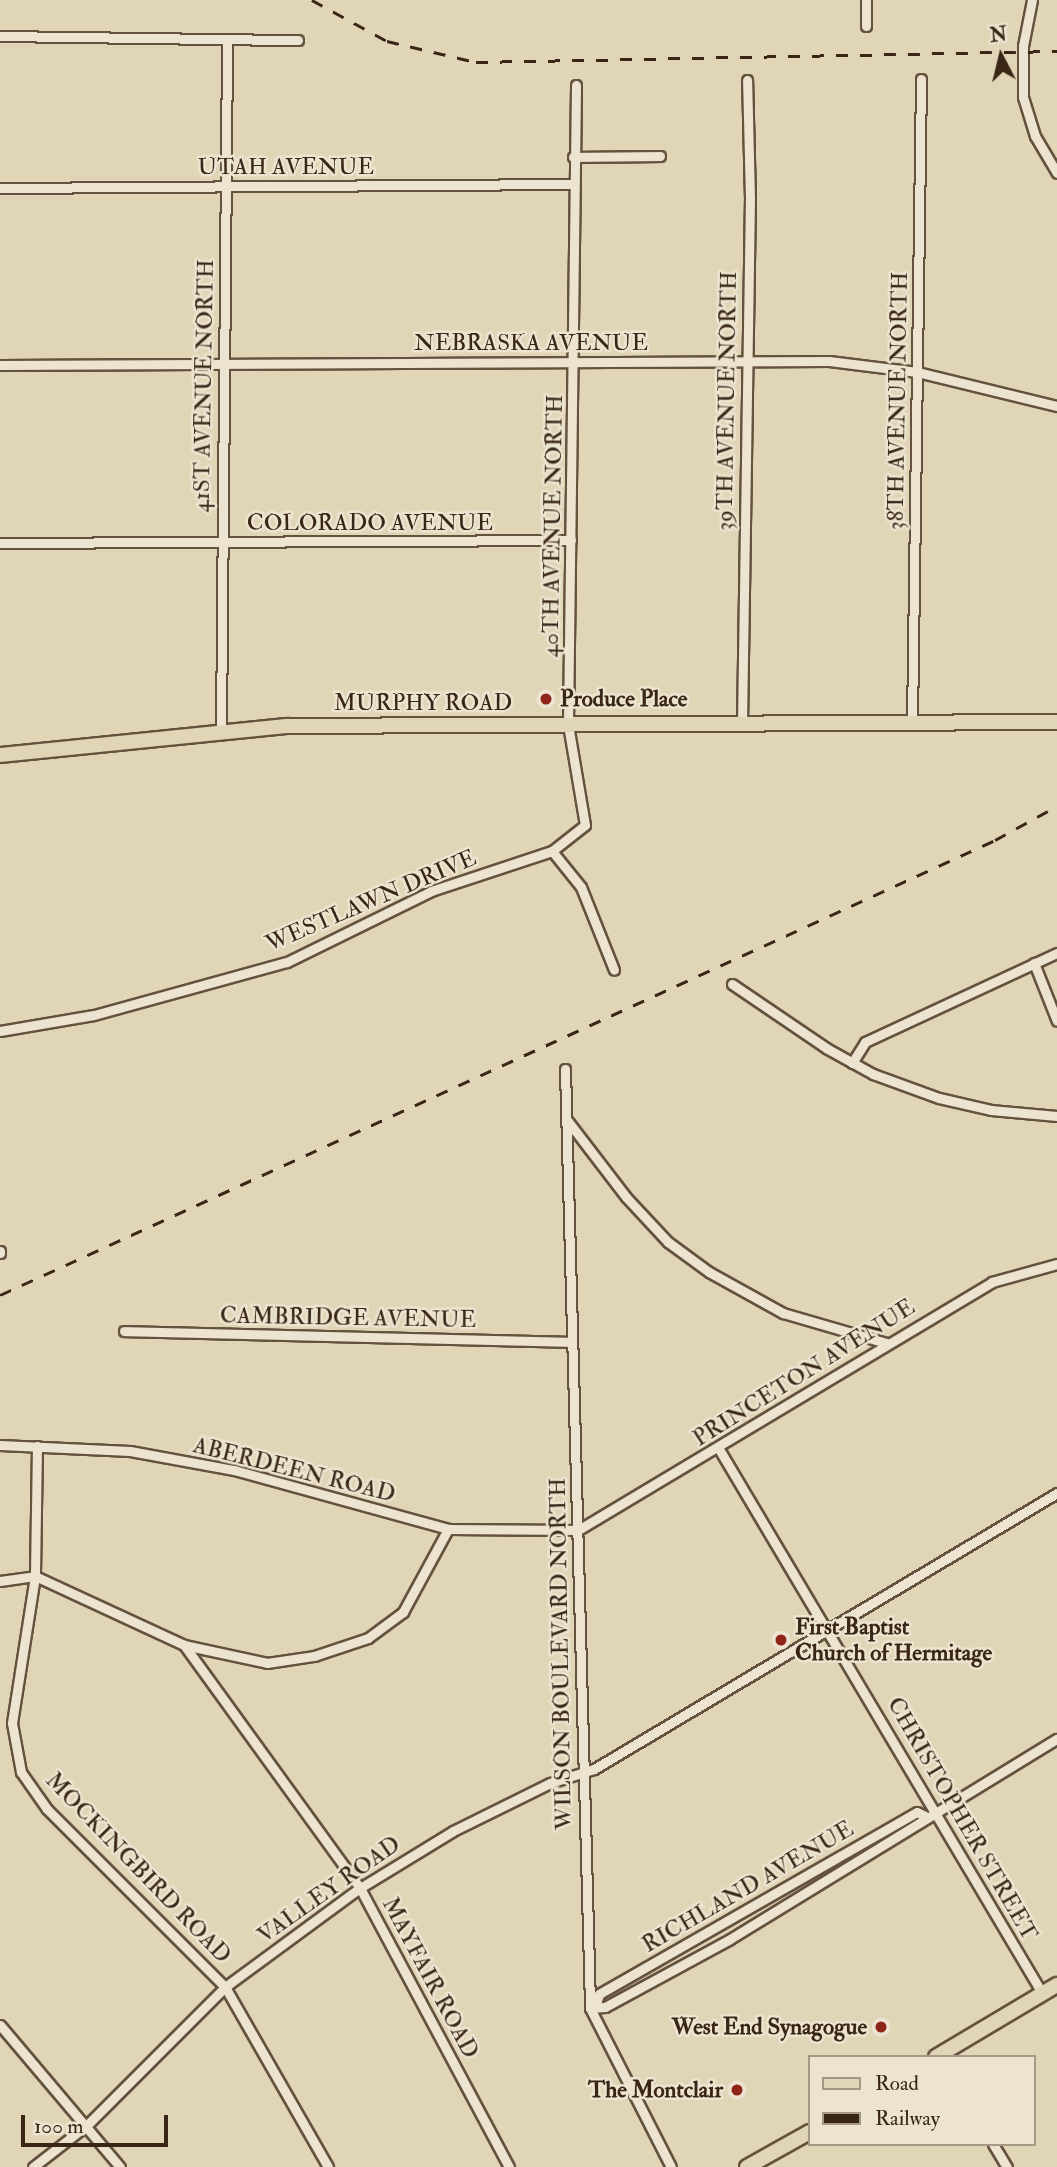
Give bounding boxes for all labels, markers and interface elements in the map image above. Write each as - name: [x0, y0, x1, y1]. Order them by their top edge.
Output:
- north arrow: [966, 21, 1036, 91]
- text: N: [989, 22, 1008, 48]
- street label: UTAH AVENUE: [198, 153, 374, 181]
- street label: 41ST AVENUE NORTH: [188, 259, 220, 513]
- street label: 39TH AVENUE NORTH: [711, 271, 743, 531]
- street label: 38TH AVENUE NORTH: [882, 272, 914, 530]
- street label: NEBRASKA AVENUE: [414, 329, 648, 357]
- street label: 40TH AVENUE NORTH: [537, 394, 569, 658]
- street label: COLORADO AVENUE: [247, 509, 493, 537]
- place label: Produce Place: [560, 685, 687, 713]
- street label: MURPHY ROAD: [334, 689, 512, 717]
- marker: Produce Place: [538, 691, 554, 707]
- street label: WESTLAWN DRIVE: [262, 844, 480, 958]
- street label: PRINCETON AVENUE: [688, 1293, 920, 1453]
- street label: CAMBRIDGE AVENUE: [220, 1302, 476, 1334]
- street label: ABERDEEN ROAD: [190, 1432, 398, 1508]
- street label: WILSON BOULEVARD NORTH: [544, 1478, 578, 1830]
- place label: First Baptist Church of Hermitage: [795, 1613, 992, 1667]
- marker: First Baptist Church of Hermitage: [773, 1632, 789, 1648]
- street label: CHRISTOPHER STREET: [881, 1692, 1043, 1946]
- street label: MOCKINGBIRD ROAD: [40, 1767, 236, 1969]
- street label: RICHLAND AVENUE: [637, 1815, 859, 1959]
- street label: VALLEY ROAD: [252, 1831, 406, 1949]
- street label: MAYFAIR ROAD: [376, 1893, 484, 2063]
- place label: West End Synagogue: [672, 2013, 867, 2041]
- marker: West End Synagogue: [873, 2019, 889, 2035]
- legend: [808, 2055, 1036, 2146]
- text: Road: [875, 2070, 919, 2097]
- place label: The Montclair: [588, 2076, 723, 2104]
- marker: The Montclair: [729, 2082, 745, 2098]
- scale bar: [24, 2100, 172, 2144]
- text: Railway: [875, 2105, 940, 2132]
- text: 100 m: [34, 2113, 84, 2140]

